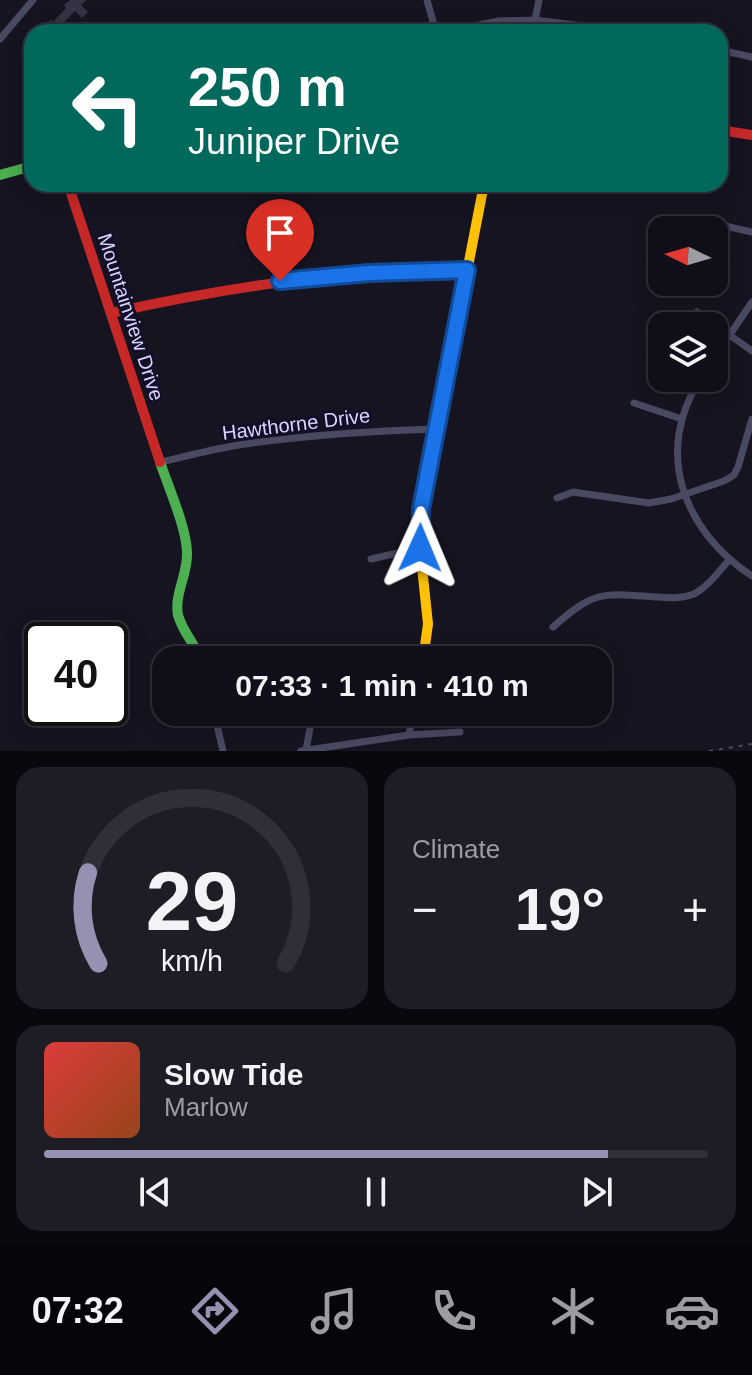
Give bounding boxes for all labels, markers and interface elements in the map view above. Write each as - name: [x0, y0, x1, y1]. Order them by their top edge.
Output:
- text: 250 m: [188, 55, 347, 118]
- icon: left: [56, 56, 160, 160]
- text: Juniper Drive: [188, 121, 400, 162]
- pin: [246, 199, 314, 281]
- icon: arrive: [258, 211, 302, 255]
- north arrow: [648, 216, 728, 296]
- map controls: [648, 216, 728, 392]
- street label: Mountainview Drive: [94, 231, 168, 403]
- button: layers: [648, 312, 728, 392]
- street label: Hawthorne Drive: [221, 404, 371, 444]
- position arrow: [378, 506, 462, 590]
- speed limit sign: 40: [24, 622, 128, 726]
- text: 07:33 · 1 min · 410 m: [235, 669, 529, 702]
- text: Climate: [412, 834, 500, 864]
- text: 29: [146, 855, 238, 948]
- text: 19°: [515, 876, 605, 943]
- text: −: [412, 885, 438, 934]
- text: +: [682, 885, 708, 934]
- text: km/h: [161, 945, 223, 977]
- text: Slow Tide: [164, 1058, 303, 1091]
- text: Marlow: [164, 1092, 248, 1122]
- icon: previous: [133, 1170, 177, 1214]
- icon: pause: [354, 1170, 398, 1214]
- icon: next: [575, 1170, 619, 1214]
- icon: directions: [187, 1283, 243, 1339]
- icon: music: [306, 1283, 362, 1339]
- icon: phone: [426, 1283, 482, 1339]
- icon: climate: [545, 1283, 601, 1339]
- icon: car: [664, 1283, 720, 1339]
- text: 07:32: [32, 1290, 124, 1331]

